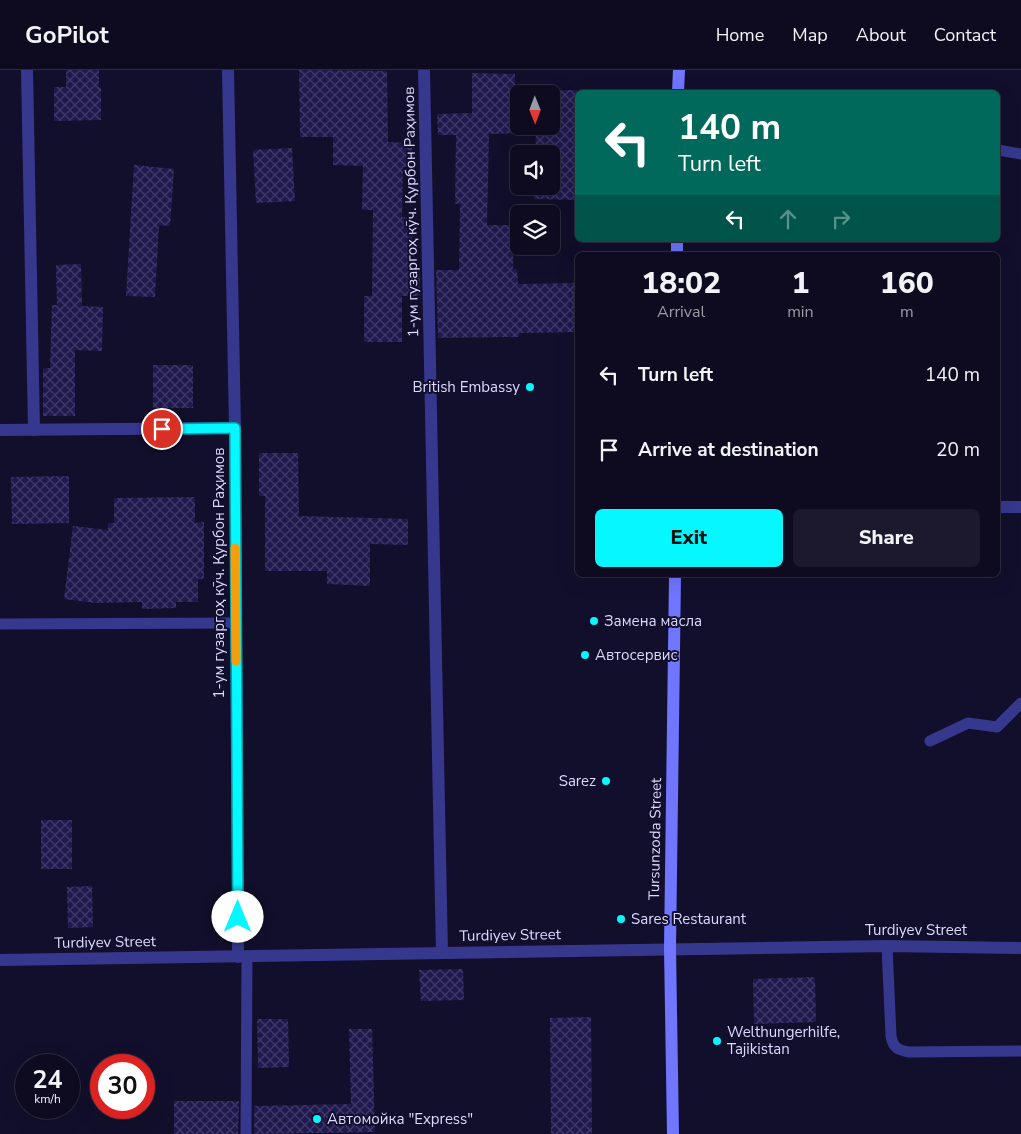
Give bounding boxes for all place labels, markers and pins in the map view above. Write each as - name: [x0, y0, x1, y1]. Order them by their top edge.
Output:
- place label: British Embassy: [412, 377, 520, 397]
- marker: British Embassy: [524, 381, 536, 393]
- pin: [141, 408, 183, 450]
- place label: Замена масла: [604, 611, 702, 631]
- marker: Замена масла: [588, 615, 600, 627]
- place label: Автосервис: [595, 645, 678, 665]
- marker: Автосервис: [579, 649, 591, 661]
- place label: Sarez: [559, 771, 596, 791]
- marker: Sarez: [600, 775, 612, 787]
- place label: Sares Restaurant: [631, 909, 747, 929]
- marker: Sares Restaurant: [615, 913, 627, 925]
- place label: Welthungerhilfe, Tajikistan: [727, 1022, 840, 1059]
- marker: Welthungerhilfe, Tajikistan: [711, 1035, 723, 1047]
- place label: Автомойка "Express": [327, 1109, 473, 1129]
- marker: Автомойка "Express": [311, 1113, 323, 1125]

